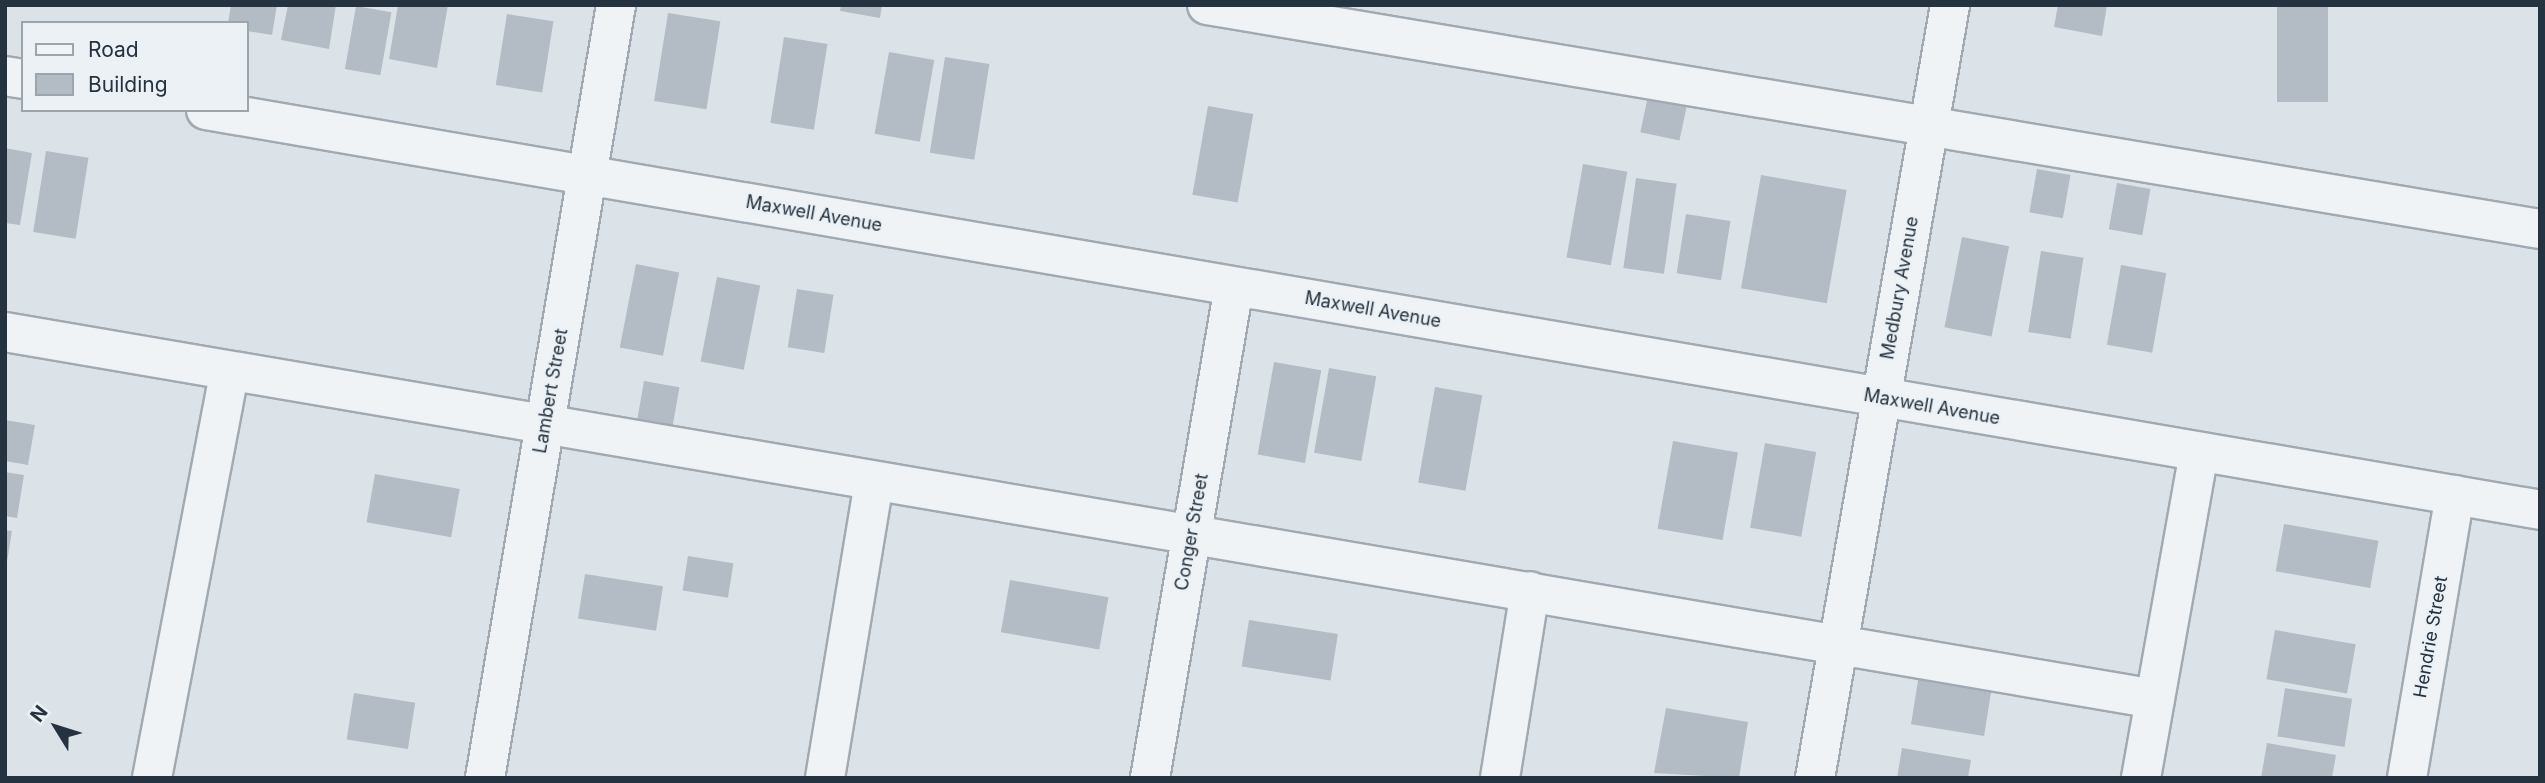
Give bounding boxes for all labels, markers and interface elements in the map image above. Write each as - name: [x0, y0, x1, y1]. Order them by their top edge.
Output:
- legend: [21, 21, 248, 112]
- text: Road: [88, 37, 139, 62]
- text: Building: [88, 72, 168, 97]
- street label: Maxwell Avenue: [744, 191, 884, 237]
- street label: Medbury Avenue: [1877, 215, 1923, 361]
- street label: Maxwell Avenue: [1303, 287, 1443, 333]
- street label: Lambert Street: [529, 327, 573, 455]
- street label: Maxwell Avenue: [1862, 384, 2002, 430]
- street label: Conger Street: [1171, 472, 1213, 592]
- street label: Hendrie Street: [2410, 574, 2452, 700]
- north arrow: [21, 692, 91, 762]
- text: N: [26, 701, 53, 727]

